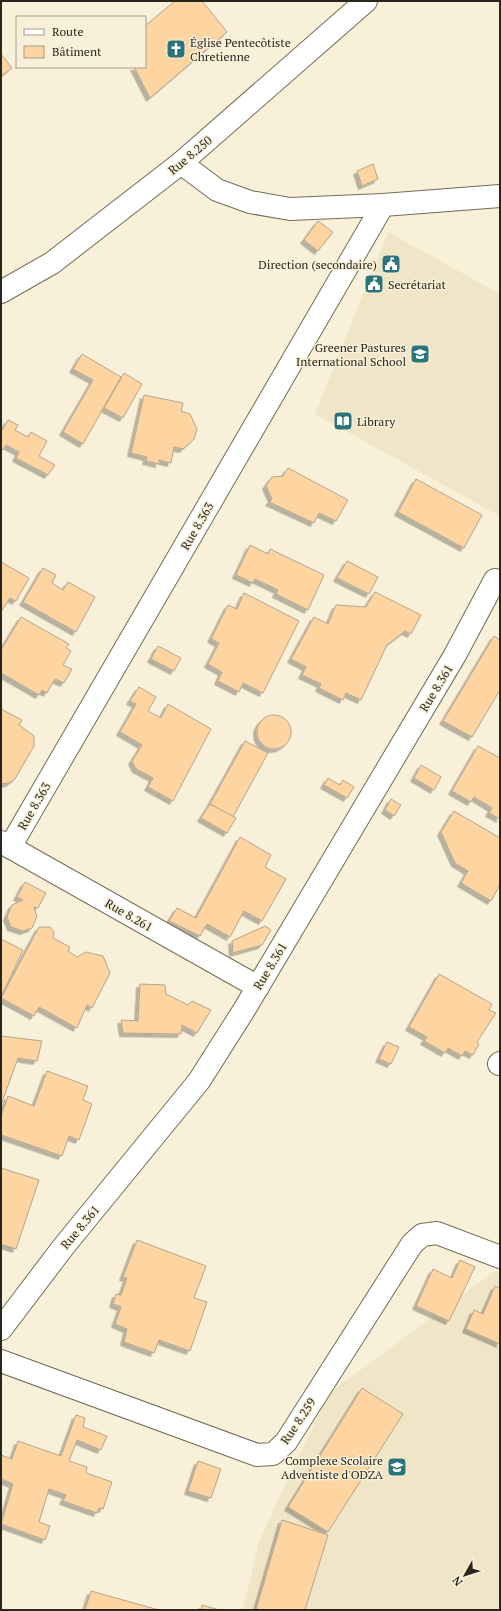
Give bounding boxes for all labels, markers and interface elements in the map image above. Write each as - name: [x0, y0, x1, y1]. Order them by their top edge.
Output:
- legend: [16, 16, 146, 68]
- text: Route: [52, 24, 83, 39]
- place label: Église Pentecôtiste Chretienne: [190, 35, 291, 64]
- church icon: Église Pentecôtiste Chretienne: [165, 38, 187, 60]
- text: Bâtiment: [52, 44, 102, 59]
- street label: Rue 8.250: [165, 132, 215, 178]
- public building icon: Direction (secondaire): [380, 253, 402, 275]
- place label: Direction (secondaire): [258, 257, 377, 272]
- public building icon: Secrétariat: [363, 273, 385, 295]
- place label: Secrétariat: [388, 277, 446, 292]
- place label: Greener Pastures International School: [296, 340, 406, 369]
- school or university icon: Greener Pastures International School: [409, 343, 431, 365]
- library icon: Library: [332, 410, 354, 432]
- place label: Library: [357, 414, 396, 429]
- street label: Rue 8.363: [177, 500, 217, 552]
- street label: Rue 8.361: [416, 662, 456, 714]
- street label: Rue 8.363: [14, 780, 54, 832]
- street label: Rue 8.261: [103, 895, 155, 935]
- street label: Rue 8.361: [250, 940, 290, 992]
- street label: Rue 8.361: [57, 1202, 103, 1252]
- street label: Rue 8.259: [277, 1395, 319, 1447]
- place label: Complexe Scolaire Adventiste d'ODZA: [281, 1453, 384, 1482]
- school or university icon: Complexe Scolaire Adventiste d'ODZA: [386, 1456, 408, 1478]
- north arrow: [445, 1555, 485, 1595]
- text: N: [449, 1573, 465, 1589]

